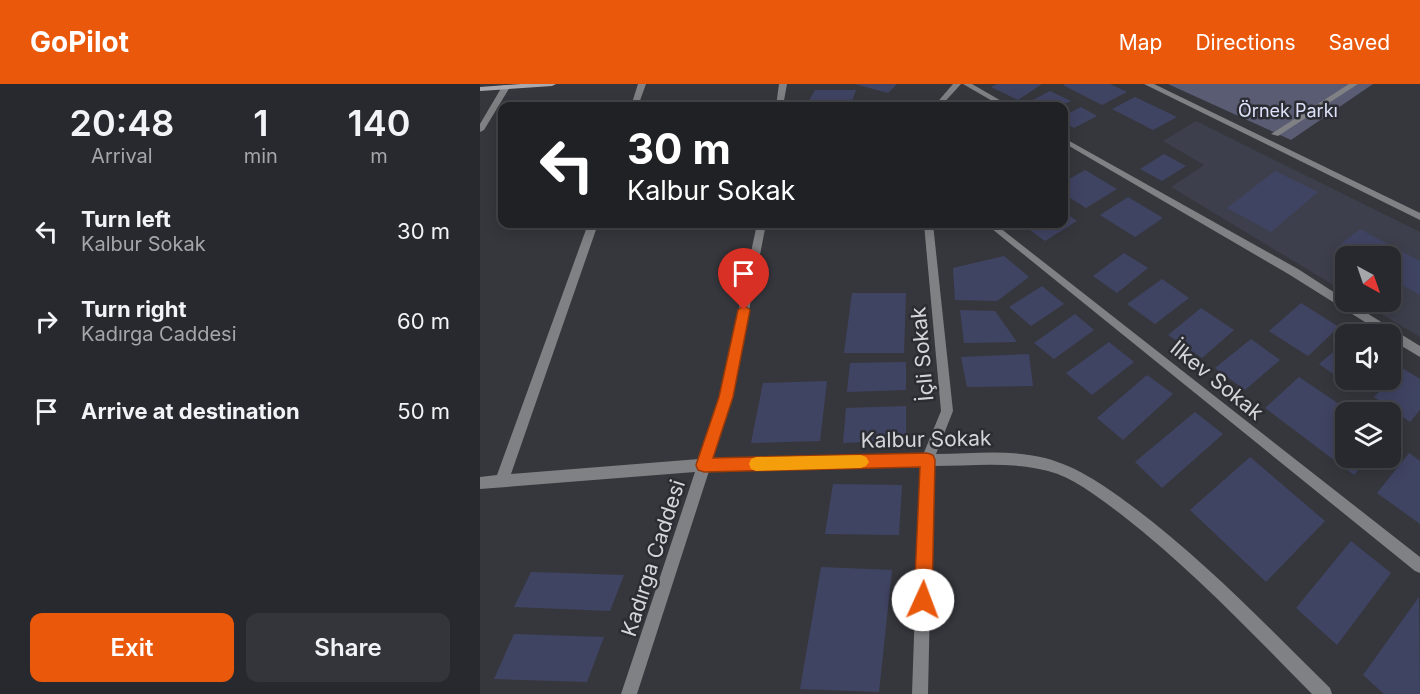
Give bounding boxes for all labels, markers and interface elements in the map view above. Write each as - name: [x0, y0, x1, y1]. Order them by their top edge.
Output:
- text: GoPilot: [30, 25, 129, 59]
- text: Map: [1119, 30, 1162, 55]
- text: Directions: [1195, 30, 1296, 55]
- text: Saved: [1329, 30, 1390, 55]
- park label: Örnek Parkı: [1238, 99, 1338, 121]
- text: 20:48: [70, 101, 174, 145]
- text: 1: [253, 101, 268, 145]
- text: 140: [347, 101, 410, 145]
- text: 30 m: [627, 123, 731, 174]
- icon: left: [528, 126, 606, 204]
- text: Arrival: [91, 144, 153, 168]
- text: min: [244, 144, 278, 168]
- text: m: [370, 144, 388, 168]
- text: Kalbur Sokak: [627, 174, 795, 207]
- text: Turn left: [81, 206, 171, 232]
- icon: left: [30, 215, 63, 248]
- text: 30 m: [397, 218, 450, 244]
- text: Kalbur Sokak: [81, 232, 206, 256]
- north arrow: [1335, 246, 1401, 312]
- map controls: [1335, 246, 1401, 468]
- pin: [718, 248, 769, 310]
- icon: arrive: [727, 257, 760, 290]
- text: Turn right: [81, 296, 187, 322]
- icon: right: [30, 305, 63, 338]
- street label: İçli Sokak: [904, 305, 939, 402]
- text: 60 m: [397, 308, 450, 334]
- text: Kadırga Caddesi: [81, 322, 236, 346]
- button: sound: [1335, 324, 1401, 390]
- street label: İlkev Sokak: [1166, 334, 1269, 425]
- icon: arrive: [30, 395, 63, 428]
- text: Arrive at destination: [81, 398, 300, 424]
- text: 50 m: [397, 398, 450, 424]
- button: layers: [1335, 402, 1401, 468]
- street label: Kalbur Sokak: [860, 425, 992, 453]
- street label: Kadırga Caddesi: [616, 477, 690, 639]
- position arrow: [891, 568, 955, 632]
- button: Exit: [30, 613, 234, 682]
- button: Share: [246, 613, 450, 682]

